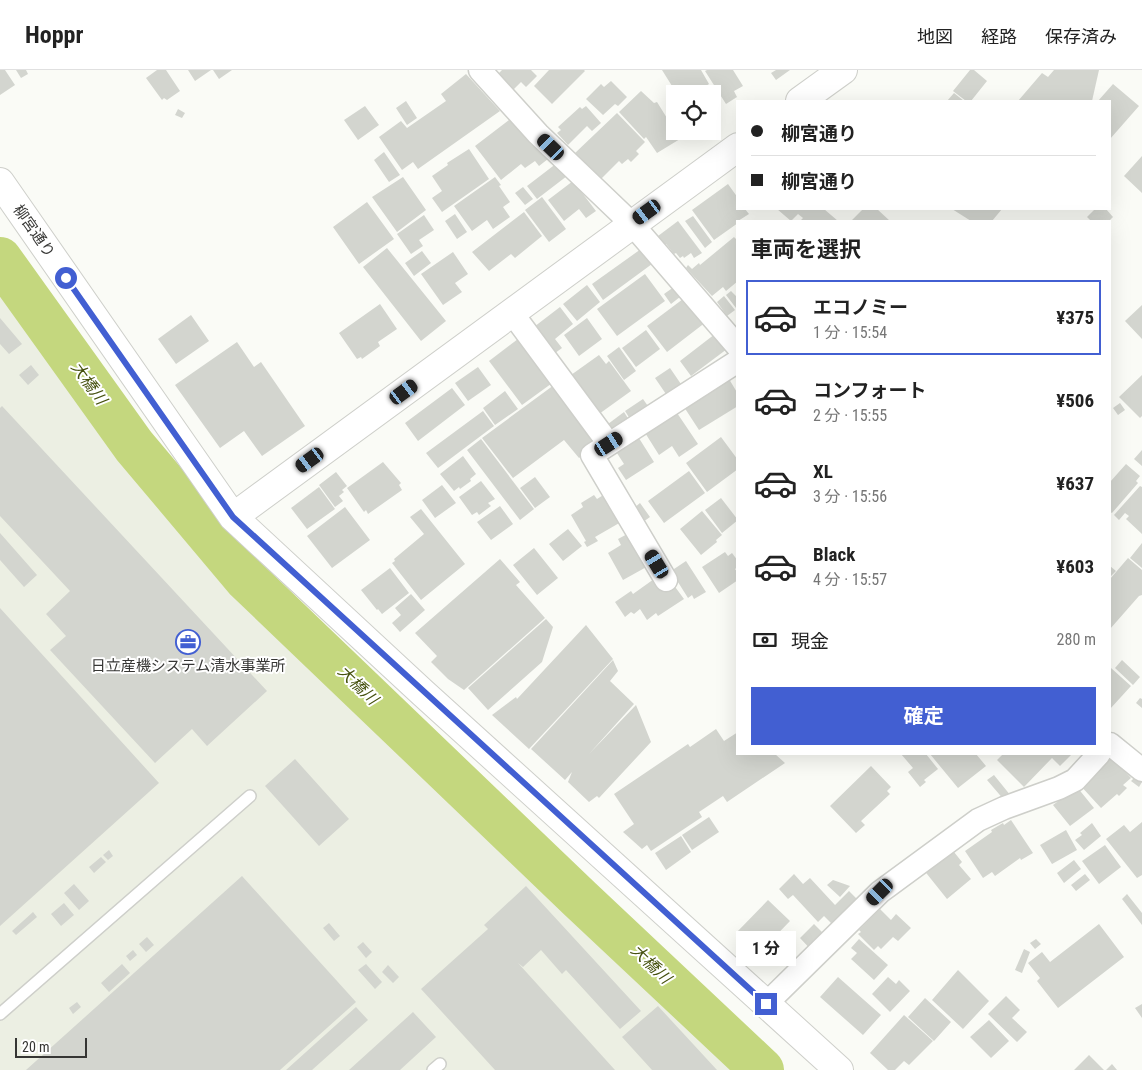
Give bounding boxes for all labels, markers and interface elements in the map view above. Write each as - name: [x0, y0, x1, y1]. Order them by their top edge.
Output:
- text: Hoppr: [25, 21, 83, 49]
- text: 地図: [917, 26, 953, 47]
- text: 経路: [981, 26, 1017, 47]
- text: 保存済み: [1045, 26, 1117, 47]
- map controls: [666, 85, 721, 140]
- button: locate: [666, 85, 721, 140]
- text: 柳宮通り: [781, 122, 857, 145]
- car: [534, 131, 567, 163]
- text: 柳宮通り: [781, 170, 857, 193]
- car: [630, 197, 663, 227]
- street label: 柳宮通り: [9, 201, 59, 261]
- text: 車両を選択: [751, 237, 861, 262]
- route start: [55, 267, 77, 289]
- icon: car: [753, 295, 798, 340]
- text: エコノミー: [813, 296, 908, 319]
- text: ¥375: [1056, 306, 1094, 329]
- text: 1 分 · 15:54: [813, 323, 887, 342]
- water label: 大橋川: [67, 358, 112, 410]
- car: [387, 377, 420, 407]
- icon: car: [753, 378, 798, 423]
- text: コンフォート: [813, 379, 926, 402]
- text: ¥506: [1056, 389, 1094, 412]
- text: 2 分 · 15:55: [813, 406, 887, 425]
- car: [592, 430, 625, 458]
- car: [293, 445, 326, 475]
- text: XL: [813, 460, 833, 483]
- icon: car: [753, 461, 798, 506]
- text: ¥637: [1056, 472, 1094, 495]
- text: 3 分 · 15:56: [813, 487, 887, 506]
- text: Black: [813, 543, 855, 566]
- icon: car: [753, 544, 798, 589]
- car: [642, 547, 671, 581]
- text: ¥603: [1056, 555, 1094, 578]
- text: 4 分 · 15:57: [813, 570, 887, 589]
- icon: cash: [751, 626, 779, 654]
- office icon: 日立産機システム清水事業所: [175, 629, 201, 655]
- text: 現金: [791, 630, 829, 653]
- text: 280 m: [1057, 630, 1096, 649]
- place label: 日立産機システム清水事業所: [91, 657, 285, 675]
- water label: 大橋川: [334, 661, 383, 710]
- button: 確定: [751, 687, 1096, 745]
- car: [864, 876, 895, 908]
- callout: 1 分: [736, 932, 796, 966]
- text: 1 分: [752, 939, 780, 958]
- water label: 大橋川: [627, 940, 676, 989]
- route end: [755, 993, 777, 1015]
- scale bar: [15, 1035, 88, 1058]
- text: 20 m: [22, 1039, 50, 1055]

